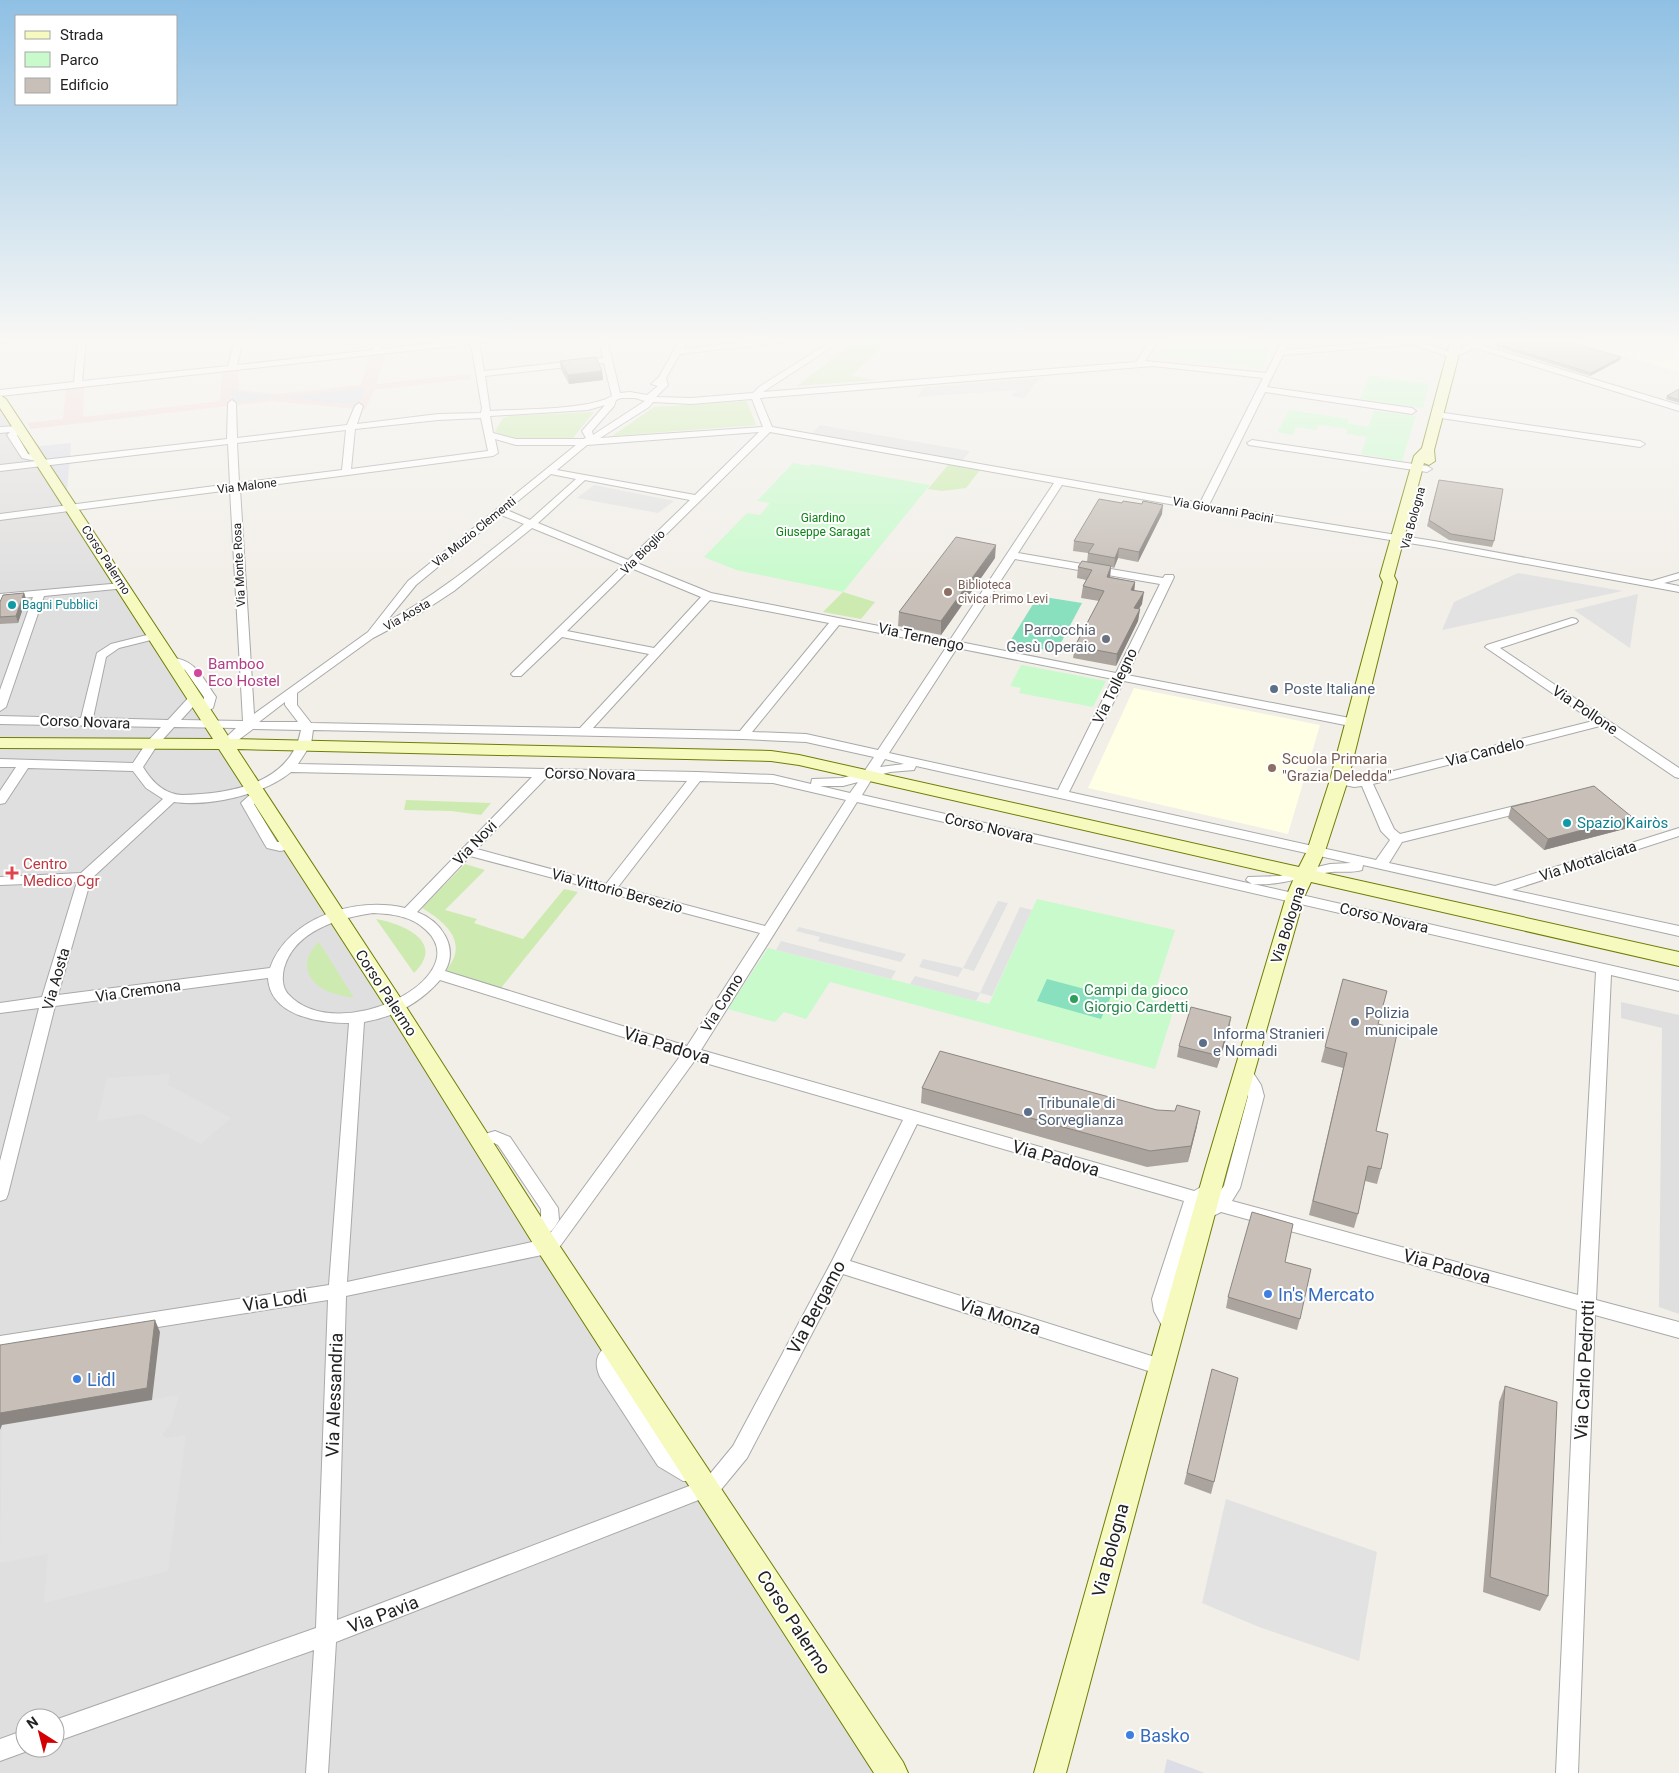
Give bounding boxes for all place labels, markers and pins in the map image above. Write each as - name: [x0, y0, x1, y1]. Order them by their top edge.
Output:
- place label: Biblioteca civica Primo Levi: [958, 578, 1048, 606]
- marker: Biblioteca civica Primo Levi: [942, 586, 954, 598]
- place label: Bagni Pubblici: [22, 598, 98, 612]
- marker: Bagni Pubblici: [6, 599, 18, 611]
- place label: Parrocchia Gesù Operaio: [1006, 621, 1096, 656]
- marker: Parrocchia Gesù Operaio: [1100, 633, 1112, 645]
- place label: Bamboo Eco Hostel: [208, 655, 280, 690]
- marker: Bamboo Eco Hostel: [192, 667, 204, 679]
- place label: Poste Italiane: [1284, 680, 1375, 698]
- marker: Poste Italiane: [1268, 683, 1280, 695]
- place label: Scuola Primaria "Grazia Deledda": [1282, 750, 1392, 785]
- marker: Scuola Primaria "Grazia Deledda": [1266, 762, 1278, 774]
- place label: Spazio Kairòs: [1577, 814, 1668, 832]
- marker: Spazio Kairòs: [1561, 817, 1573, 829]
- place label: Centro Medico Cgr: [23, 855, 100, 890]
- marker: Centro Medico Cgr: [5, 866, 19, 880]
- place label: Campi da gioco Giorgio Cardetti: [1084, 981, 1188, 1016]
- marker: Campi da gioco Giorgio Cardetti: [1068, 993, 1080, 1005]
- place label: Polizia municipale: [1365, 1004, 1438, 1039]
- marker: Polizia municipale: [1349, 1016, 1361, 1028]
- place label: Informa Stranieri e Nomadi: [1213, 1025, 1325, 1060]
- marker: Informa Stranieri e Nomadi: [1197, 1037, 1209, 1049]
- place label: Tribunale di Sorveglianza: [1038, 1094, 1124, 1129]
- marker: Tribunale di Sorveglianza: [1022, 1106, 1034, 1118]
- place label: In's Mercato: [1278, 1284, 1375, 1305]
- marker: In's Mercato: [1262, 1288, 1274, 1300]
- place label: Lidl: [87, 1369, 116, 1390]
- marker: Lidl: [71, 1373, 83, 1385]
- place label: Basko: [1140, 1725, 1190, 1746]
- marker: Basko: [1124, 1729, 1136, 1741]

